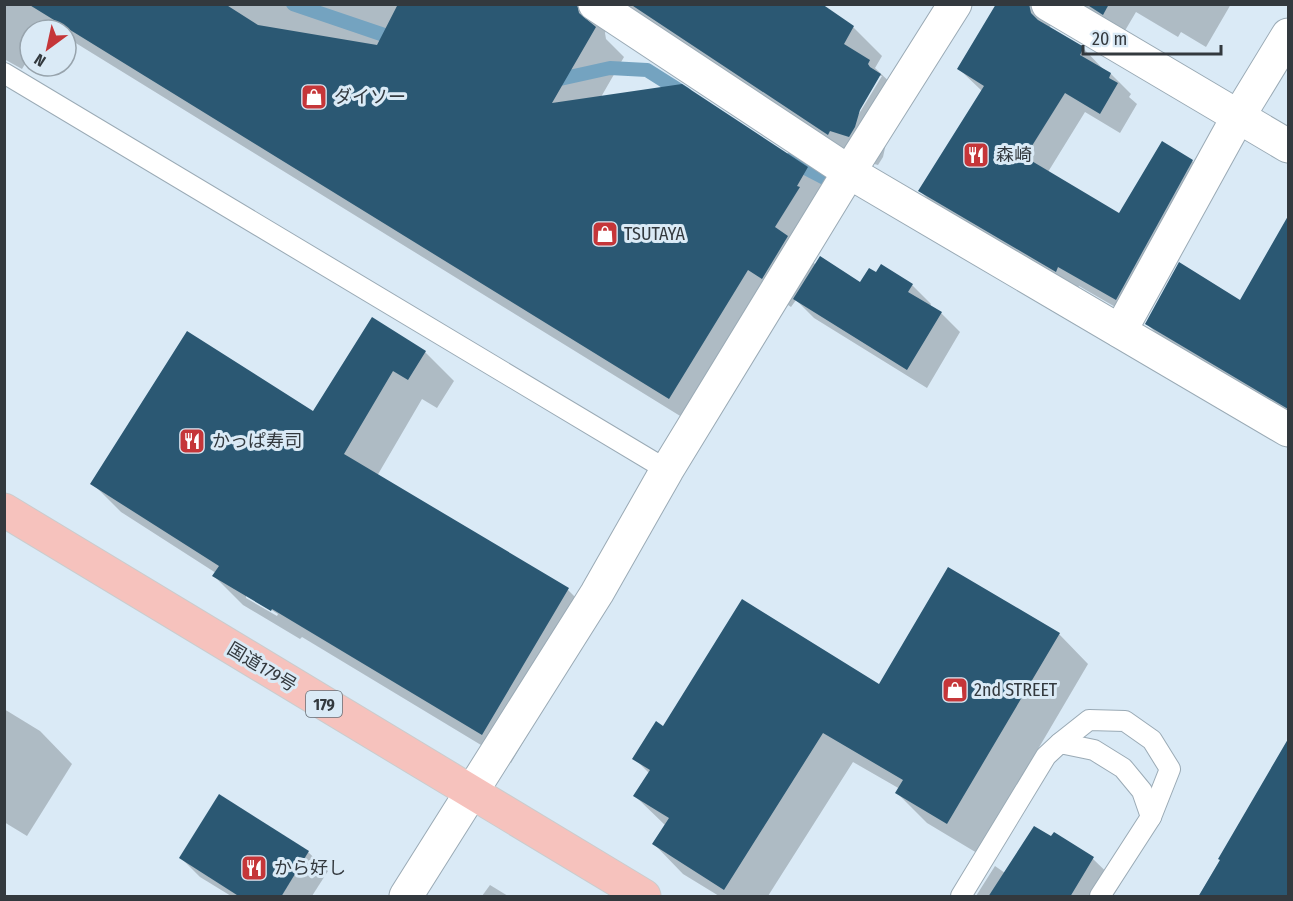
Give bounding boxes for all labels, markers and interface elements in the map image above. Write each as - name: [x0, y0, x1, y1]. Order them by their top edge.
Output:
- north arrow: [18, 18, 78, 78]
- scale bar: [1083, 18, 1221, 56]
- text: 20 m: [1092, 28, 1127, 50]
- text: N: [31, 50, 49, 71]
- shop icon: ダイソー: [299, 82, 329, 112]
- place label: ダイソー: [334, 86, 406, 108]
- restaurant icon: 森崎: [961, 140, 991, 170]
- place label: 森崎: [996, 144, 1032, 166]
- shop icon: TSUTAYA: [590, 219, 620, 249]
- place label: TSUTAYA: [624, 223, 686, 245]
- restaurant icon: かっぱ寿司: [177, 426, 207, 456]
- place label: かっぱ寿司: [212, 430, 302, 452]
- street label: 国道179号: [223, 638, 301, 696]
- shop icon: 2nd STREET: [940, 675, 970, 705]
- place label: 2nd STREET: [974, 679, 1058, 701]
- road number: 179: [306, 691, 342, 717]
- restaurant icon: から好し: [239, 853, 269, 883]
- place label: から好し: [274, 857, 346, 879]

